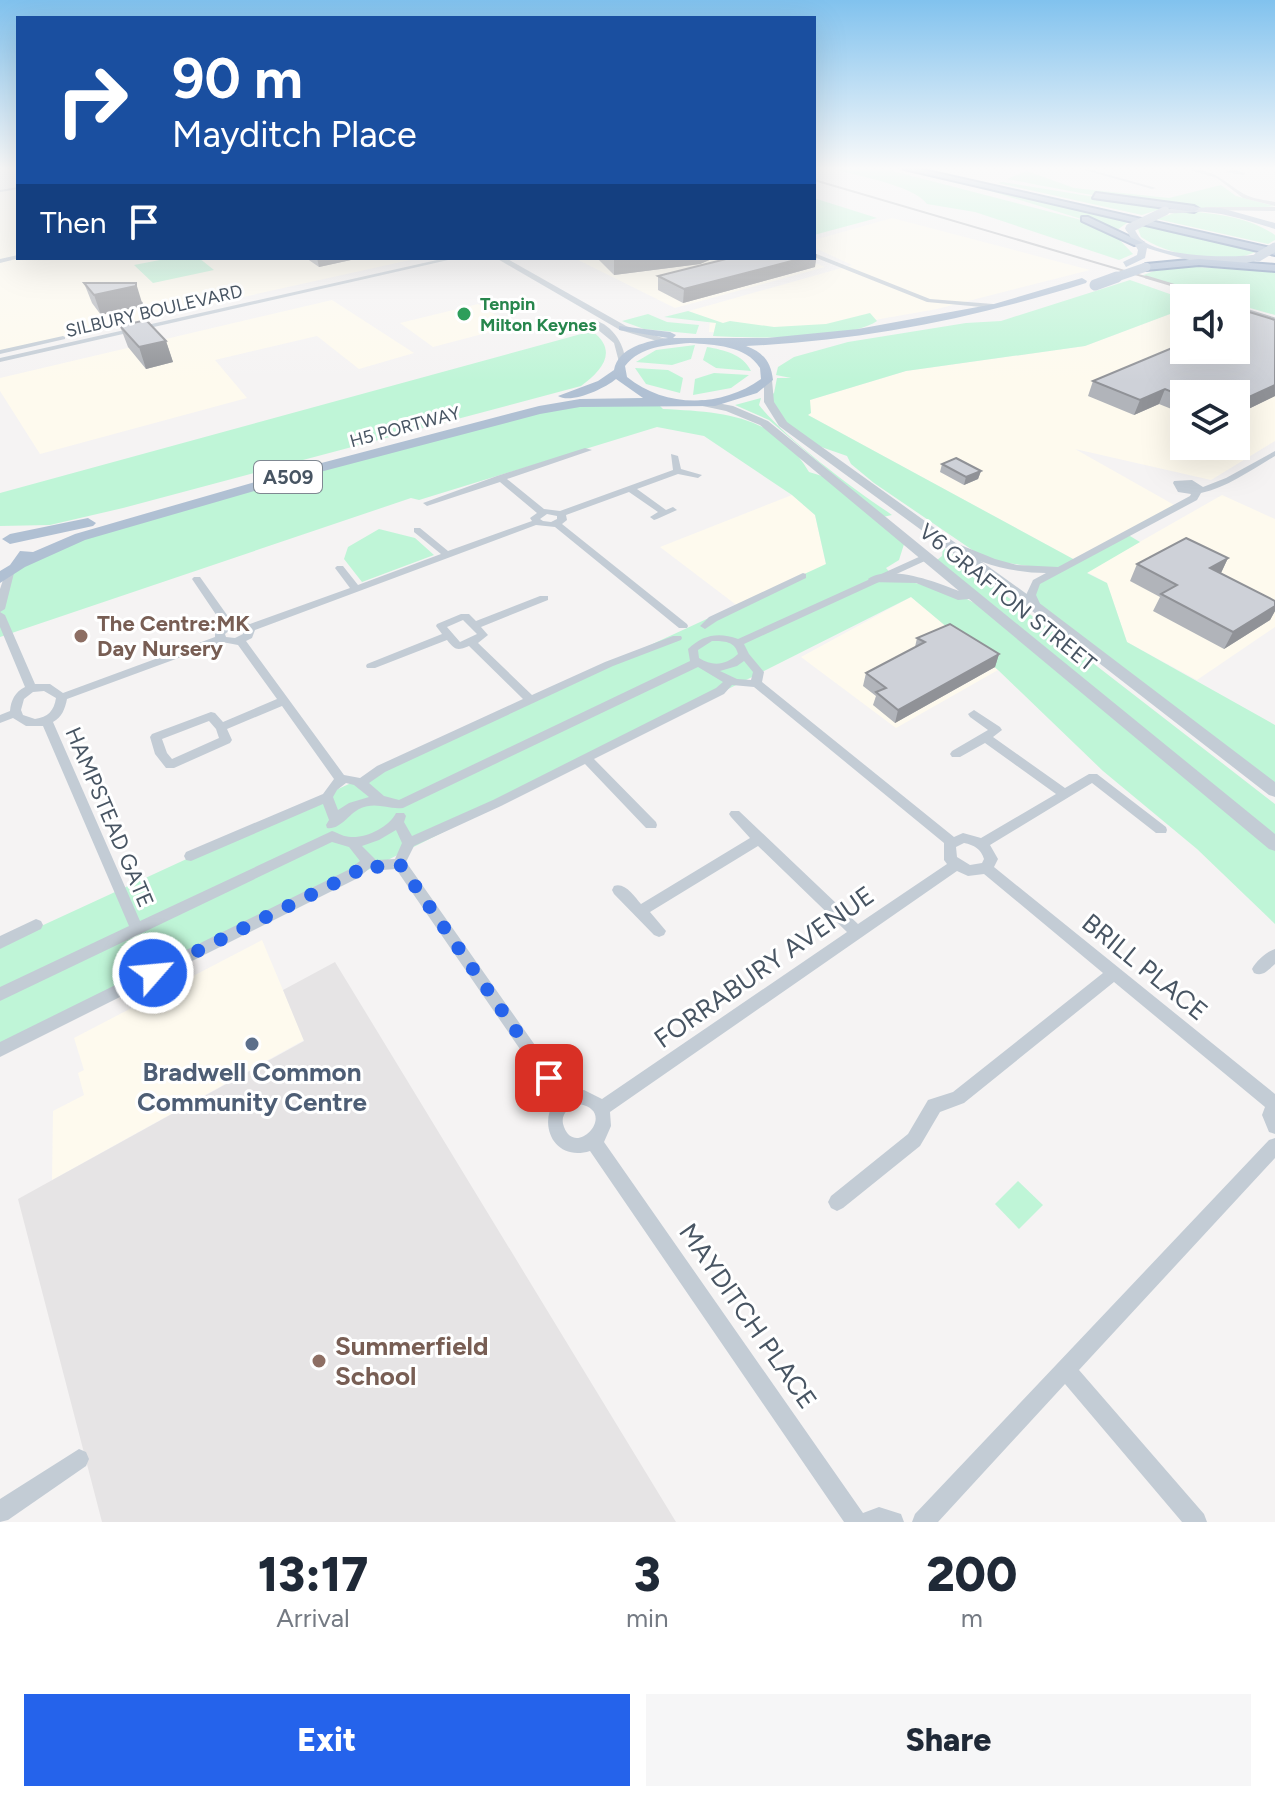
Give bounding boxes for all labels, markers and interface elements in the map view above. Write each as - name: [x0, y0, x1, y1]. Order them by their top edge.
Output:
- text: 90 m: [172, 45, 303, 112]
- icon: right: [40, 48, 144, 152]
- text: Mayditch Place: [172, 113, 417, 156]
- icon: arrive: [122, 200, 166, 244]
- text: Then: [40, 204, 106, 241]
- street label: SILBURY BOULEVARD: [63, 280, 245, 342]
- map controls: [1170, 284, 1250, 460]
- button: sound: [1170, 284, 1250, 364]
- place label: Tenpin Milton Keynes: [480, 293, 597, 336]
- marker: Tenpin Milton Keynes: [455, 305, 473, 323]
- button: layers: [1170, 380, 1250, 460]
- street label: H5 PORTWAY: [347, 402, 463, 452]
- road number: A509: [254, 461, 322, 493]
- street label: V6 GRAFTON STREET: [914, 518, 1102, 677]
- place label: The Centre:MK Day Nursery: [97, 610, 250, 662]
- marker: The Centre:MK Day Nursery: [72, 627, 90, 645]
- street label: HAMPSTEAD GATE: [59, 723, 160, 911]
- street label: FORRABURY AVENUE: [648, 879, 880, 1055]
- street label: BRILL PLACE: [1076, 907, 1214, 1027]
- position arrow: [111, 931, 195, 1015]
- marker: Bradwell Common Community Centre: [243, 1035, 261, 1053]
- pin: [515, 1044, 583, 1112]
- place label: Bradwell Common Community Centre: [137, 1056, 367, 1118]
- icon: arrive: [527, 1056, 571, 1100]
- street label: MAYDITCH PLACE: [672, 1217, 824, 1415]
- place label: Summerfield School: [335, 1330, 488, 1392]
- marker: Summerfield School: [310, 1352, 328, 1370]
- text: 13:17: [258, 1545, 368, 1603]
- text: 3: [634, 1545, 661, 1603]
- text: 200: [926, 1545, 1017, 1603]
- text: Arrival: [276, 1602, 350, 1634]
- text: min: [626, 1602, 669, 1634]
- text: m: [961, 1602, 983, 1634]
- button: Exit: [24, 1694, 630, 1786]
- button: Share: [646, 1694, 1251, 1786]

